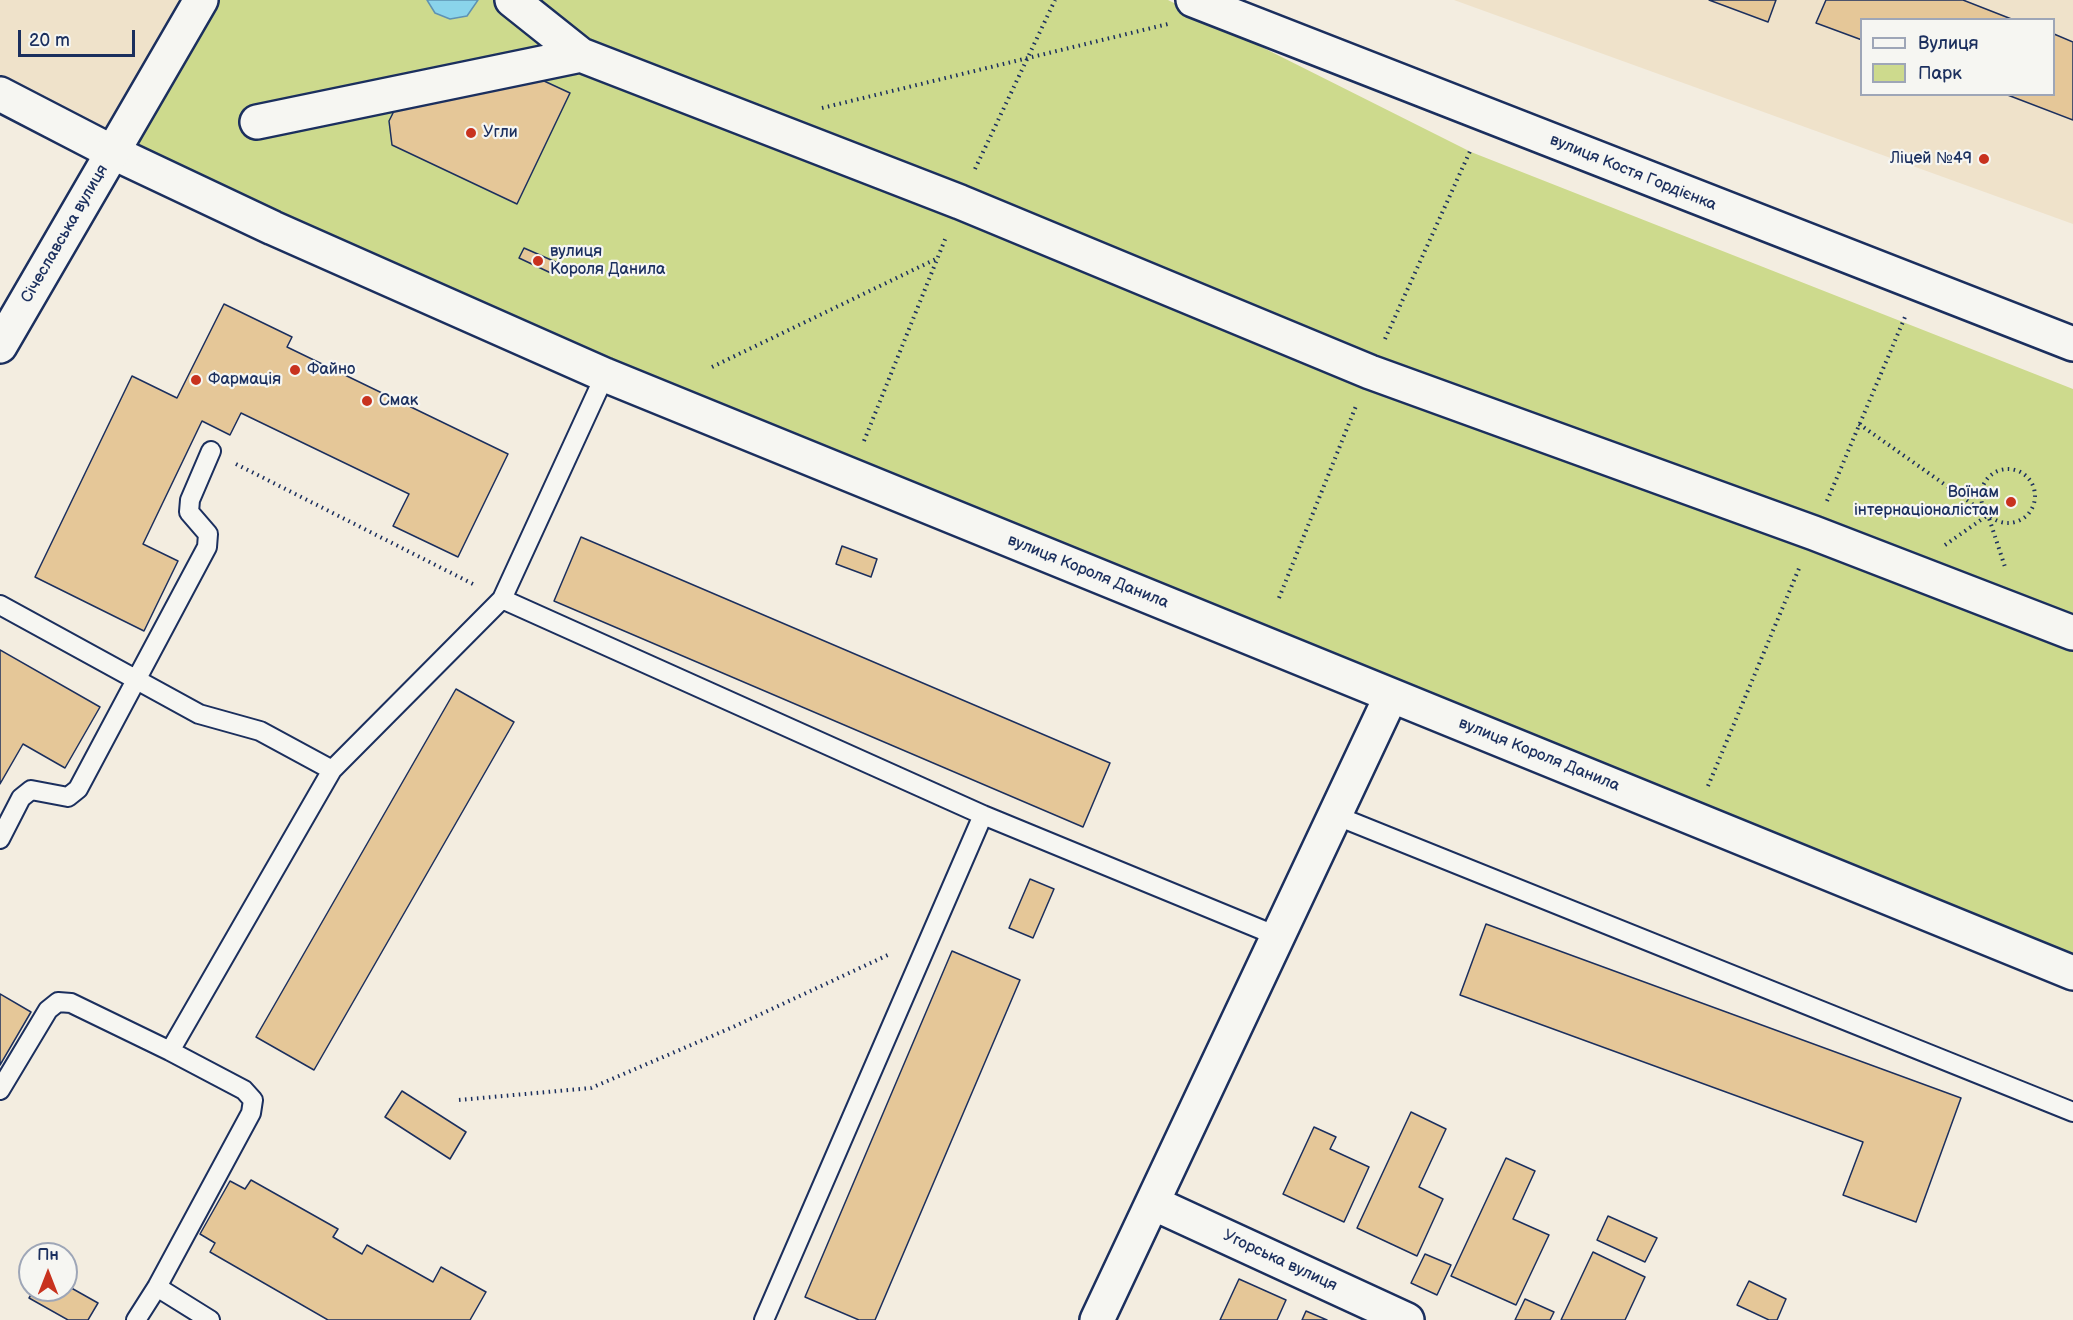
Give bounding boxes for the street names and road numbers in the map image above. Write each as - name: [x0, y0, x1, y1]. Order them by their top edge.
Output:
- street label: вулиця Костя Гордієнка: [1547, 131, 1719, 215]
- street label: Січеславська вулиця: [18, 161, 112, 307]
- street label: вулиця Короля Данила: [1005, 531, 1171, 613]
- street label: вулиця Короля Данила: [1456, 714, 1622, 796]
- street label: Угорська вулиця: [1220, 1226, 1340, 1296]

